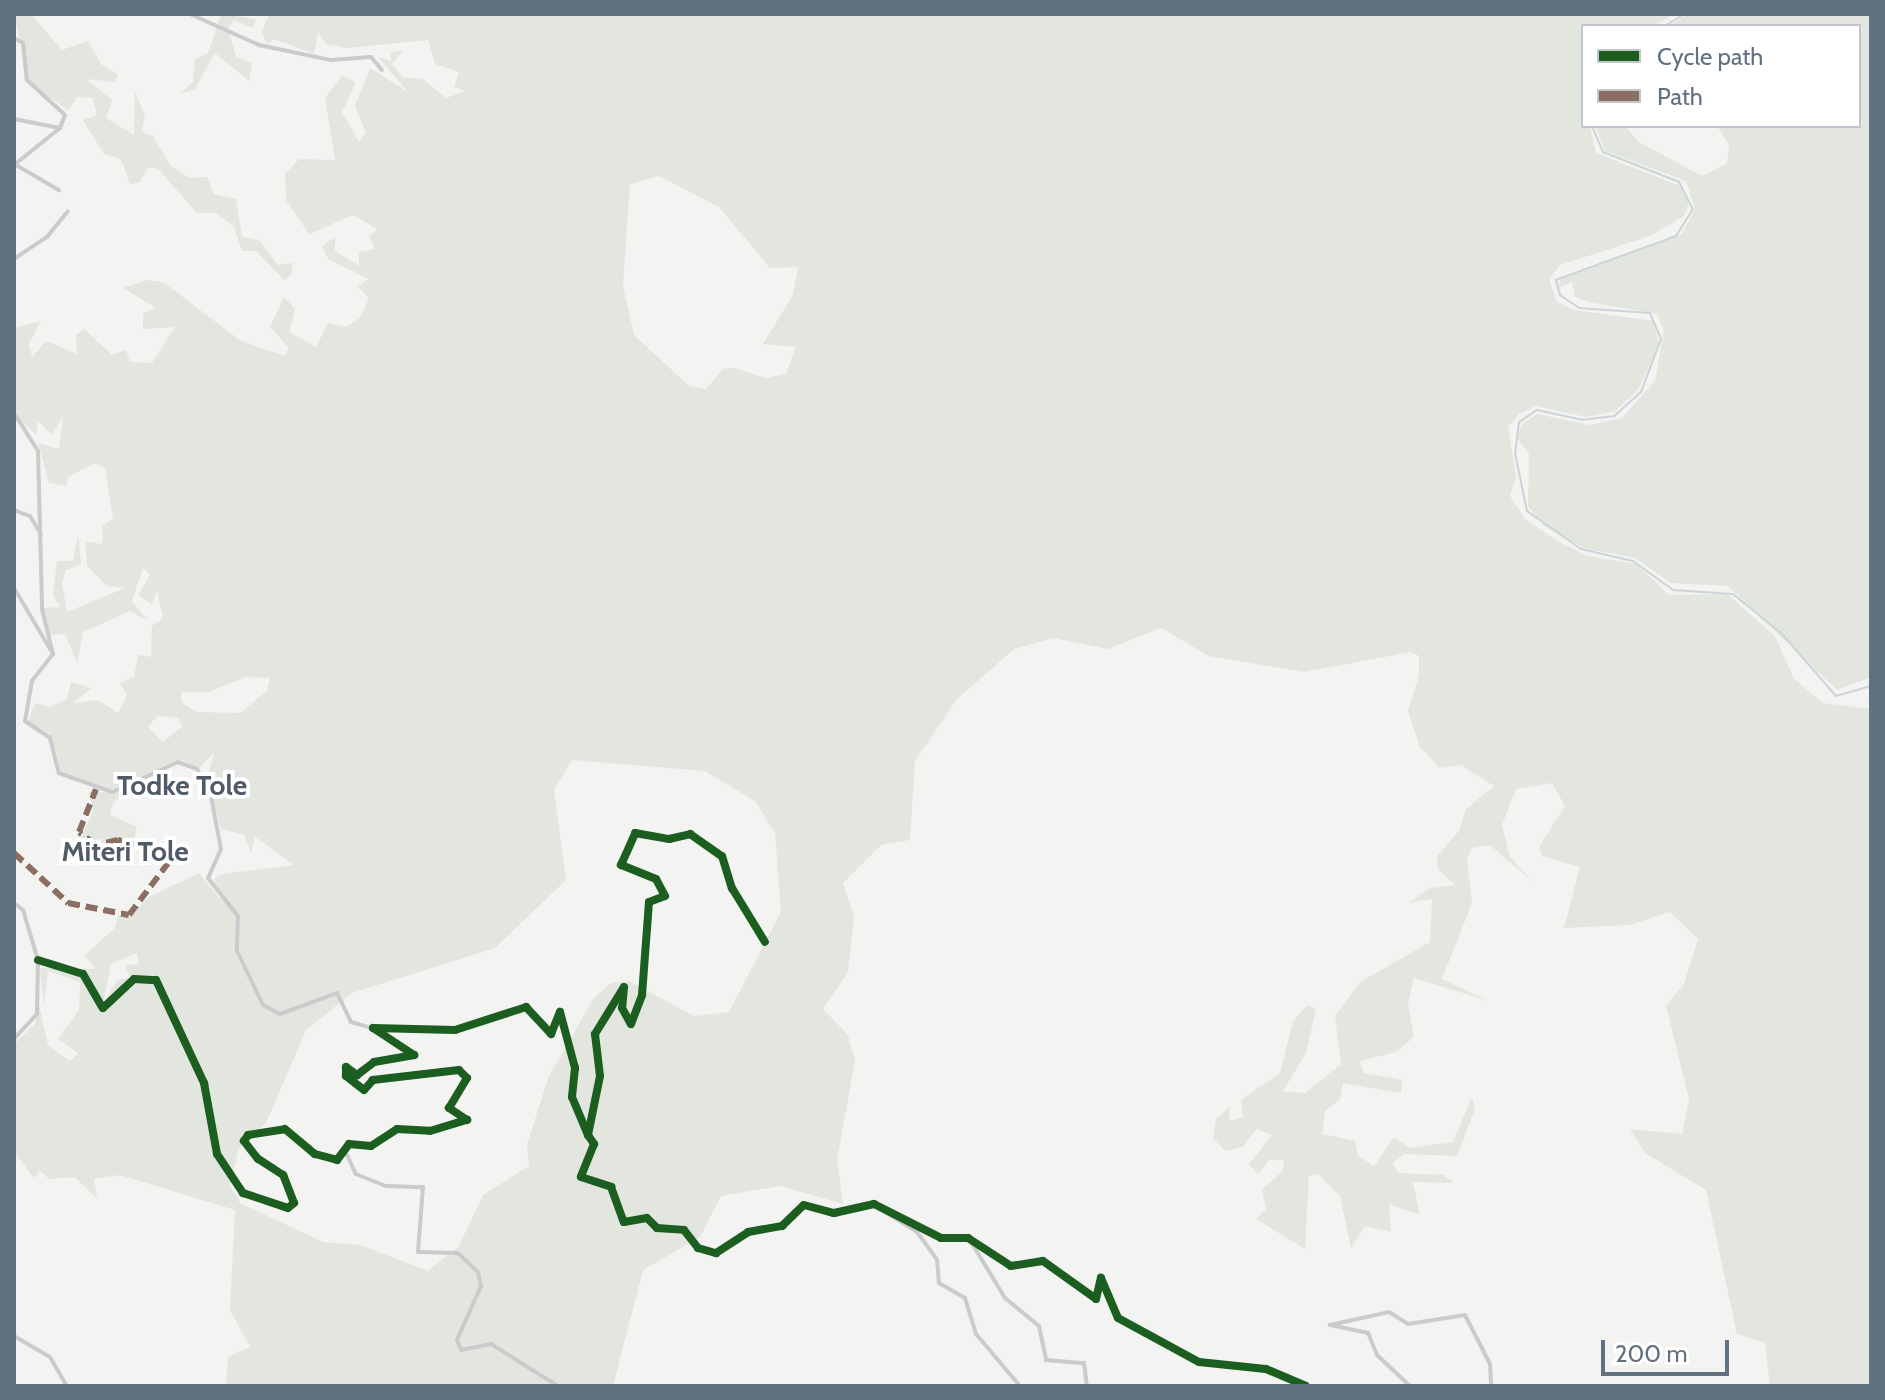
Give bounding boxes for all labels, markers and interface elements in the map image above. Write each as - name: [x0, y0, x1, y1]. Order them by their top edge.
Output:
- legend: [1581, 24, 1861, 128]
- text: Cycle path: [1657, 42, 1763, 71]
- text: Path: [1657, 82, 1703, 111]
- district label: Todke Tole: [117, 768, 247, 802]
- district label: Miteri Tole: [61, 834, 189, 868]
- scale bar: [1605, 1324, 1733, 1374]
- text: 200 m: [1615, 1339, 1688, 1368]

